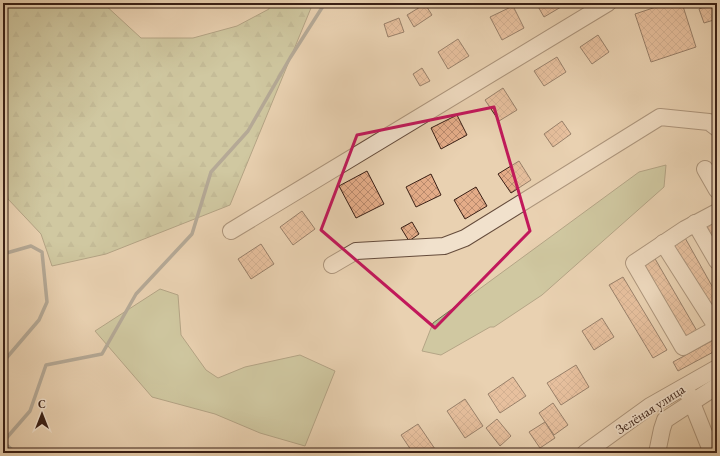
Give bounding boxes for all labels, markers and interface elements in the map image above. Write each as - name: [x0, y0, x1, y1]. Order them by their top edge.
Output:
- street label: Зелёная улица: [612, 380, 689, 438]
- north arrow: [22, 394, 62, 434]
- text: С: [38, 397, 46, 411]

